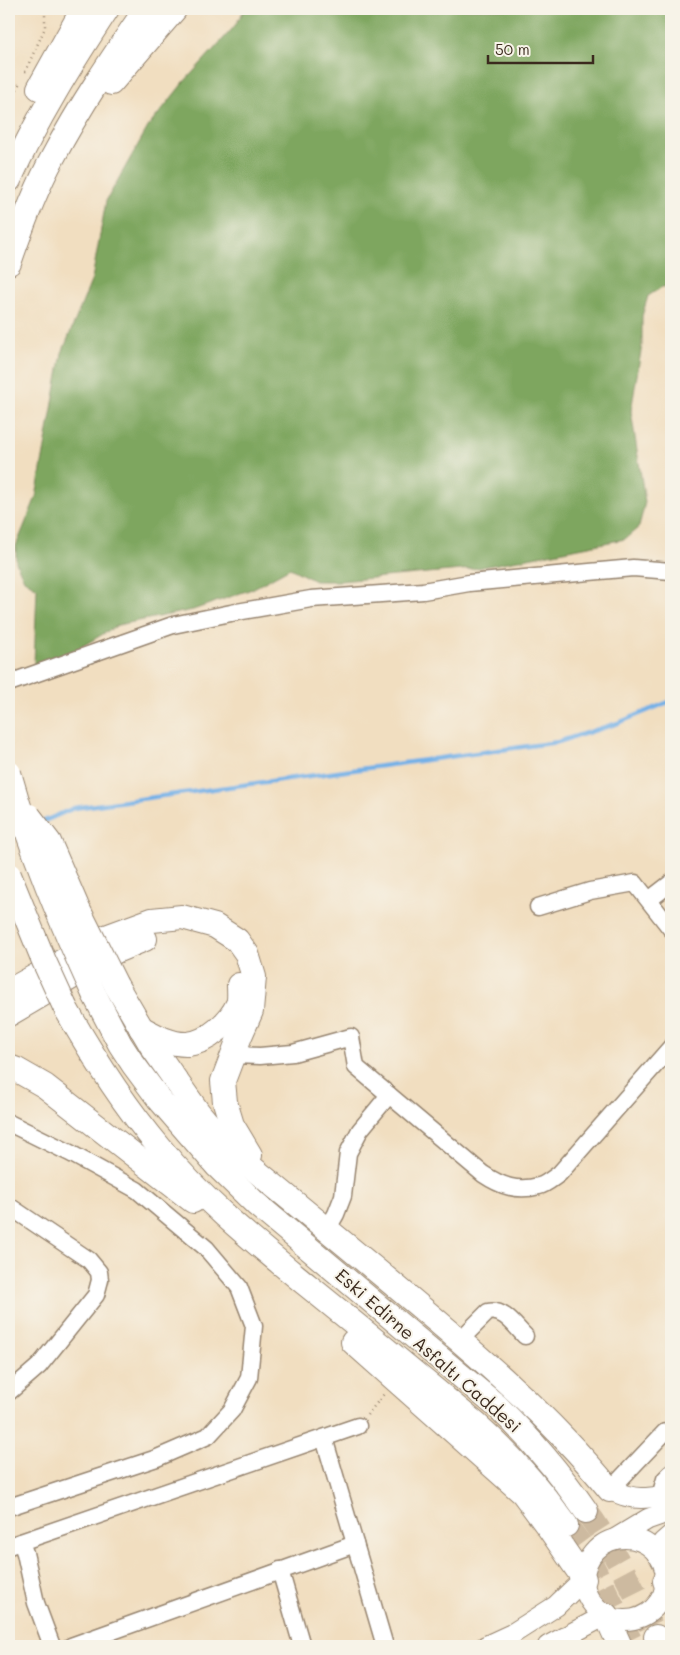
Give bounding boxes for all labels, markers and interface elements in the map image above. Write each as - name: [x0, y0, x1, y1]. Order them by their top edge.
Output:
- scale bar: [488, 32, 592, 64]
- text: 50 m: [495, 39, 530, 59]
- street label: Eski Edirne Asfaltı Caddesi: [331, 1263, 527, 1438]

